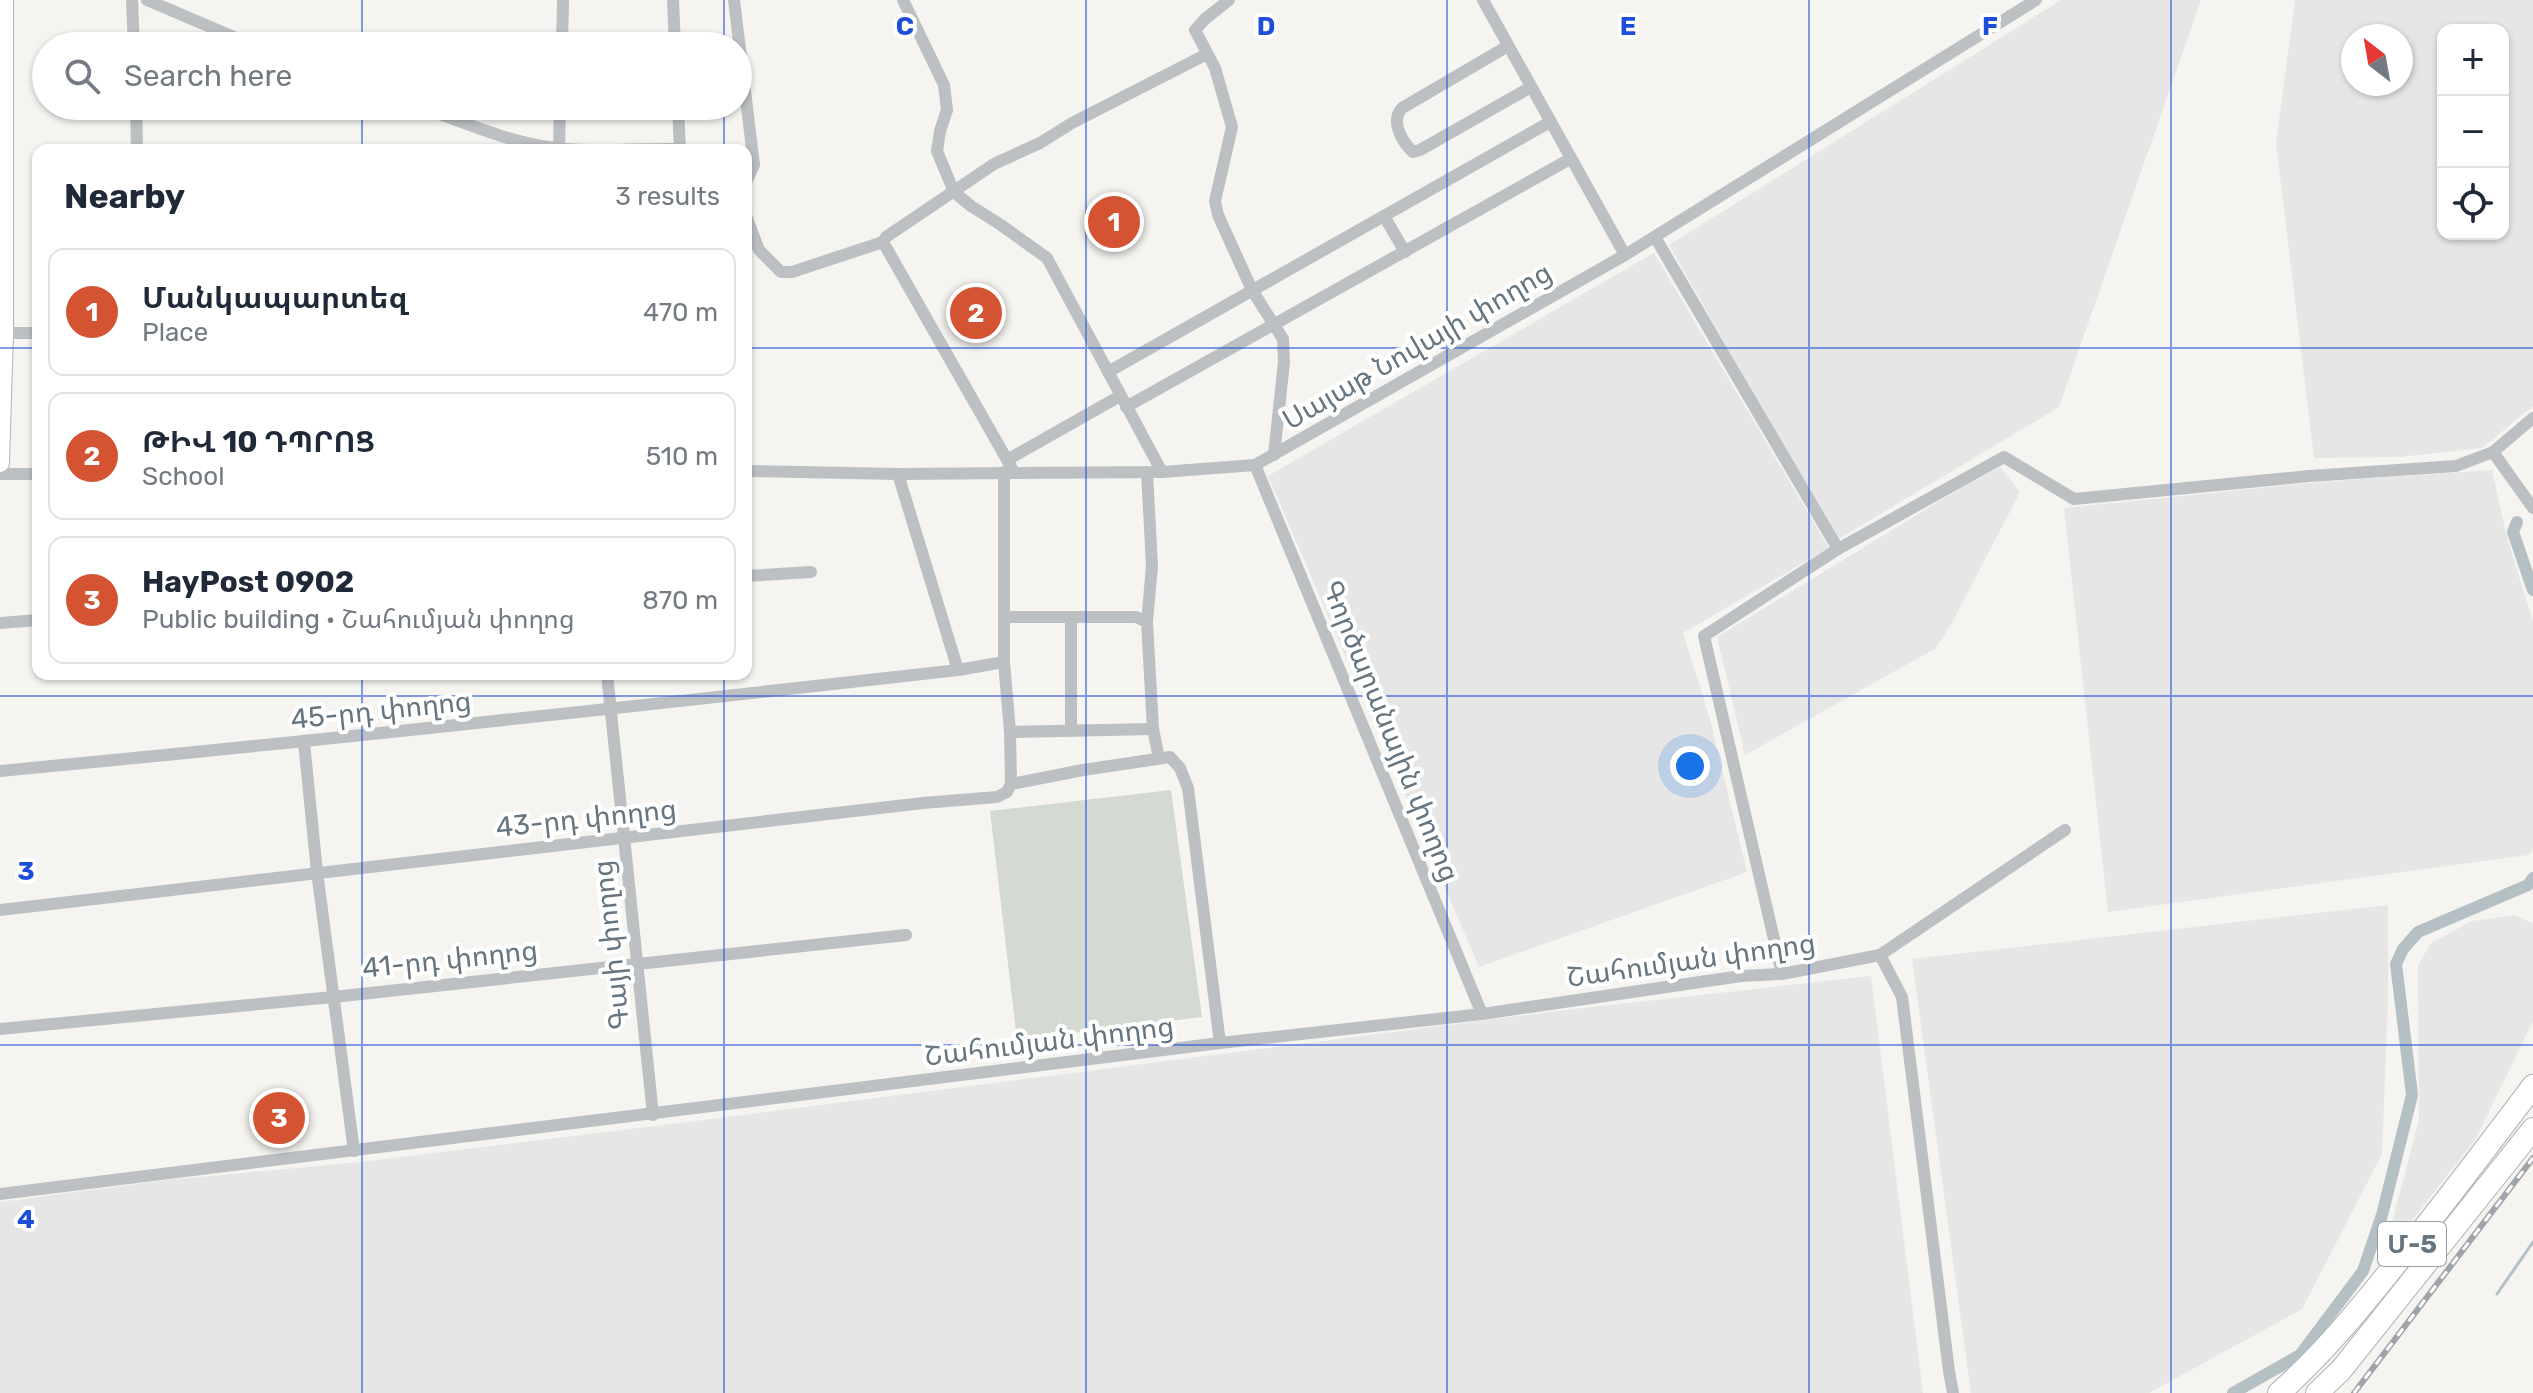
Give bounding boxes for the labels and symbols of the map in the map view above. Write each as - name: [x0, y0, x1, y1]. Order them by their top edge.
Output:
- text: C: [896, 11, 914, 42]
- text: D: [1257, 11, 1275, 42]
- text: E: [1620, 11, 1636, 42]
- text: F: [1982, 11, 1998, 42]
- north arrow: [2341, 24, 2413, 96]
- pin: 1: [1088, 192, 1140, 252]
- street label: Սայաթ Նովայի փողոց: [1277, 255, 1557, 437]
- pin: 2: [950, 283, 1002, 343]
- street label: Գործարանային փողոց: [1315, 576, 1467, 886]
- street label: 45-րդ փողոց: [289, 684, 473, 736]
- your location: [1670, 746, 1710, 786]
- street label: 43-րդ փողոց: [494, 792, 678, 844]
- text: 3: [17, 856, 35, 887]
- street label: Գայի փողոց: [586, 859, 636, 1031]
- street label: Շահումյան փողոց: [1564, 926, 1818, 994]
- street label: 41-րդ փողոց: [361, 933, 539, 985]
- street label: Շահումյան փողոց: [922, 1009, 1176, 1073]
- pin: 3: [253, 1088, 305, 1148]
- text: 4: [17, 1204, 35, 1235]
- road number: Մ-5: [2378, 1222, 2446, 1266]

